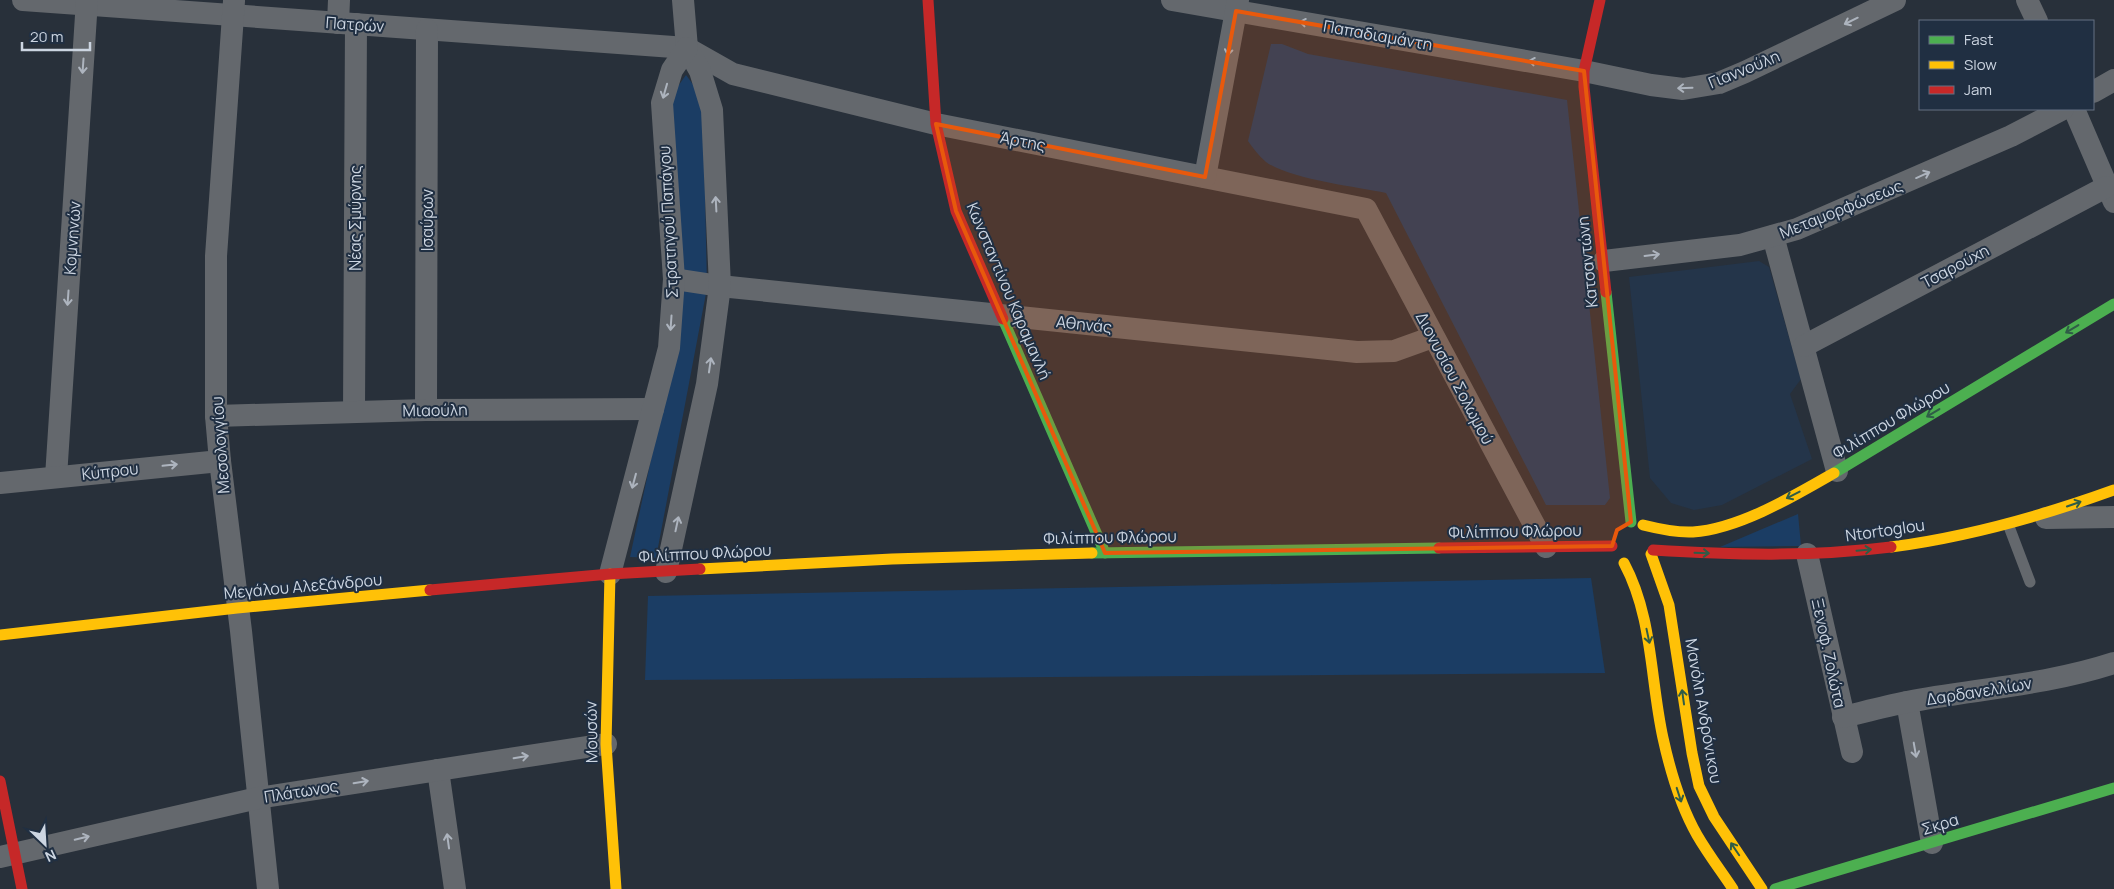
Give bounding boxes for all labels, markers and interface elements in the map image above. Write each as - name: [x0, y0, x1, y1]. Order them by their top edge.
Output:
- street label: Πατρών: [325, 11, 385, 37]
- street label: Παπαδιαμάντη: [1322, 15, 1434, 55]
- one-way arrow: [1844, 17, 1859, 26]
- one-way arrow: [1299, 18, 1315, 28]
- scale bar: [22, 20, 90, 52]
- legend: [1919, 20, 2094, 110]
- text: 20 m: [30, 26, 63, 47]
- text: Fast: [1964, 29, 1993, 50]
- one-way arrow: [1223, 40, 1233, 56]
- street label: Γιαννούλη: [1705, 45, 1783, 93]
- text: Slow: [1964, 54, 1997, 75]
- one-way arrow: [1528, 57, 1544, 67]
- one-way arrow: [79, 58, 88, 74]
- text: Jam: [1964, 79, 1992, 100]
- one-way arrow: [660, 83, 670, 99]
- one-way arrow: [1678, 83, 1694, 92]
- street label: Άρτης: [998, 126, 1048, 156]
- street label: Στρατηγού Παπάγου: [653, 145, 683, 299]
- street label: Νέας Σμύρνης: [344, 165, 366, 271]
- one-way arrow: [1915, 169, 1930, 179]
- street label: Μεταμορφώσεως: [1776, 174, 1906, 244]
- street label: Ισαύρων: [416, 189, 438, 251]
- one-way arrow: [712, 196, 721, 212]
- street label: Κωνσταντίνου Καραμανλή: [962, 199, 1056, 383]
- street label: Κομνηνών: [58, 200, 86, 276]
- street label: Κατσαντώνη: [1571, 215, 1603, 309]
- street label: Τσαρούχη: [1917, 239, 1993, 293]
- one-way arrow: [1644, 250, 1660, 260]
- one-way arrow: [64, 290, 73, 306]
- street label: Διονυσίου Σολωμού: [1411, 308, 1499, 448]
- street label: Αθηνάς: [1055, 310, 1113, 338]
- one-way arrow: [666, 314, 675, 330]
- one-way arrow: [2066, 325, 2080, 335]
- one-way arrow: [705, 358, 715, 374]
- street label: Φιλίππου Φλώρου: [1828, 376, 1954, 464]
- street label: Μεσολογγίου: [206, 396, 234, 494]
- street label: Μιαούλη: [402, 398, 468, 422]
- one-way arrow: [1927, 409, 1941, 419]
- street label: Κύπρου: [80, 457, 140, 485]
- one-way arrow: [162, 461, 178, 470]
- one-way arrow: [629, 472, 638, 488]
- one-way arrow: [1786, 491, 1801, 500]
- one-way arrow: [2065, 499, 2081, 508]
- street label: Ntortoglou: [1844, 514, 1926, 546]
- one-way arrow: [673, 517, 682, 533]
- street label: Φιλίππου Φλώρου: [1448, 519, 1582, 543]
- street label: Φιλίππου Φλώρου: [1043, 525, 1177, 549]
- street label: Φιλίππου Φλώρου: [638, 539, 772, 567]
- one-way arrow: [1856, 545, 1872, 555]
- one-way arrow: [1693, 548, 1709, 558]
- street label: Μεγάλου Αλεξάνδρου: [223, 568, 383, 604]
- street label: Ξενοφ. Ζολώτα: [1807, 596, 1851, 710]
- one-way arrow: [1644, 628, 1653, 644]
- street label: Μανόλη Ανδρόνικου: [1680, 637, 1728, 785]
- street label: Δαρδανελλίων: [1925, 672, 2033, 710]
- one-way arrow: [1678, 690, 1688, 706]
- street label: Μουσών: [579, 701, 603, 763]
- one-way arrow: [1911, 742, 1921, 758]
- one-way arrow: [513, 752, 529, 762]
- street label: Πλάτωνος: [262, 774, 340, 808]
- one-way arrow: [352, 777, 368, 787]
- one-way arrow: [1675, 787, 1684, 803]
- street label: Σκρα: [1919, 808, 1961, 840]
- north arrow: [20, 819, 70, 869]
- one-way arrow: [73, 833, 89, 843]
- one-way arrow: [443, 833, 453, 849]
- one-way arrow: [1730, 842, 1740, 856]
- text: N: [42, 845, 59, 867]

